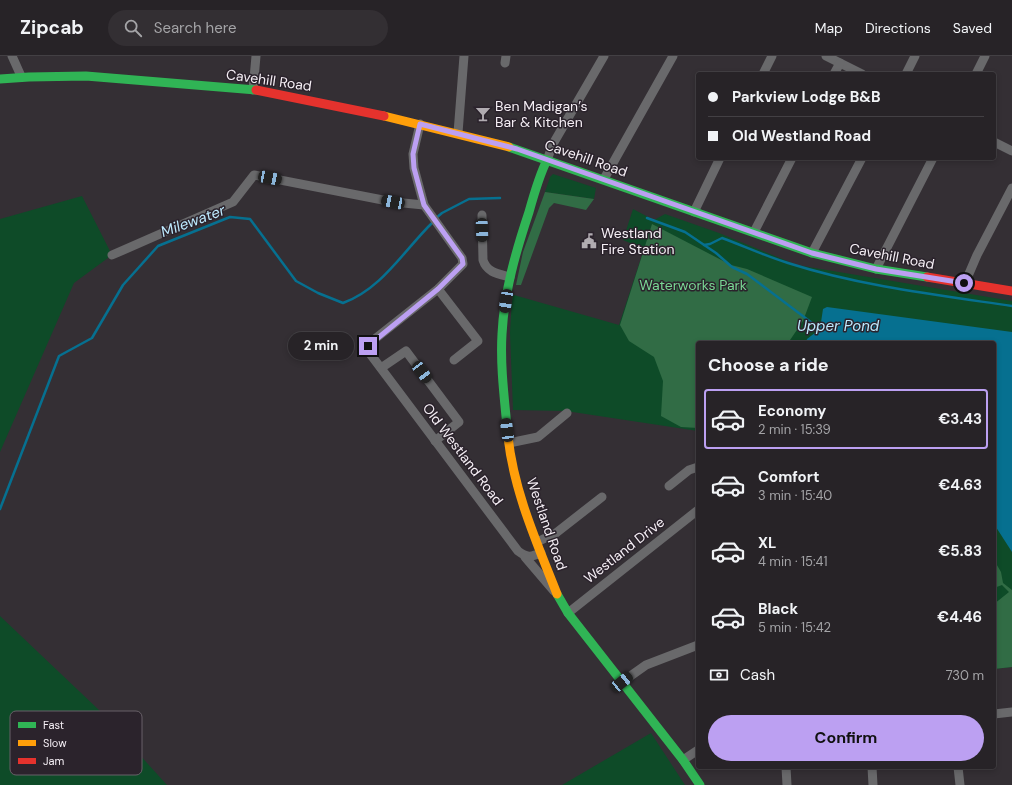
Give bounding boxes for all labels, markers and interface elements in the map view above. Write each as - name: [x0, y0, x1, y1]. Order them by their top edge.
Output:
- search box: [108, 10, 388, 46]
- text: Zipcab: [20, 15, 84, 40]
- icon: search: [122, 17, 144, 39]
- text: Search here: [154, 18, 237, 38]
- text: Map: [815, 19, 843, 37]
- text: Directions: [865, 19, 931, 37]
- text: Saved: [953, 19, 992, 37]
- street label: Cavehill Road: [225, 65, 313, 95]
- text: Parkview Lodge B&B: [732, 87, 881, 107]
- place label: Ben Madigan’s Bar & Kitchen: [495, 97, 588, 131]
- bar icon: Ben Madigan’s Bar & Kitchen: [474, 105, 492, 123]
- text: Old Westland Road: [732, 126, 871, 146]
- street label: Cavehill Road: [542, 135, 630, 181]
- car: [257, 170, 283, 186]
- car: [380, 194, 406, 210]
- water label: Milewater: [158, 200, 228, 242]
- car: [476, 218, 488, 242]
- place label: Westland Fire Station: [601, 224, 675, 258]
- public building icon: Westland Fire Station: [580, 232, 598, 250]
- street label: Cavehill Road: [848, 239, 936, 273]
- route start: [955, 274, 973, 292]
- park label: Waterworks Park: [639, 276, 747, 294]
- car: [498, 288, 514, 314]
- water label: Upper Pond: [797, 316, 880, 336]
- callout: 2 min: [288, 332, 354, 360]
- text: 2 min: [304, 337, 338, 354]
- route end: [359, 337, 377, 355]
- text: Choose a ride: [708, 353, 829, 377]
- car: [410, 359, 434, 385]
- street label: Old Westland Road: [419, 399, 507, 509]
- icon: car: [710, 401, 746, 437]
- text: Economy: [758, 401, 826, 421]
- text: €3.43: [939, 409, 982, 429]
- car: [500, 417, 514, 443]
- text: 2 min · 15:39: [758, 421, 831, 438]
- icon: car: [710, 467, 746, 503]
- text: Comfort: [758, 467, 819, 487]
- street label: Westland Road: [523, 475, 571, 573]
- text: €4.63: [939, 475, 982, 495]
- text: 3 min · 15:40: [758, 487, 832, 504]
- street label: Westland Drive: [580, 513, 668, 587]
- icon: car: [710, 533, 746, 569]
- text: XL: [758, 533, 776, 553]
- text: €5.83: [938, 541, 982, 561]
- text: 4 min · 15:41: [758, 553, 828, 570]
- icon: car: [710, 599, 746, 635]
- text: Black: [758, 599, 798, 619]
- text: €4.46: [937, 607, 982, 627]
- text: 5 min · 15:42: [758, 619, 831, 636]
- icon: cash: [708, 664, 730, 686]
- text: Cash: [740, 665, 775, 685]
- text: 730 m: [946, 667, 984, 684]
- car: [609, 670, 635, 694]
- legend: [10, 711, 142, 775]
- button: Confirm: [708, 715, 984, 761]
- text: Fast: [43, 718, 64, 732]
- text: Slow: [43, 736, 67, 750]
- text: Jam: [43, 754, 64, 768]

